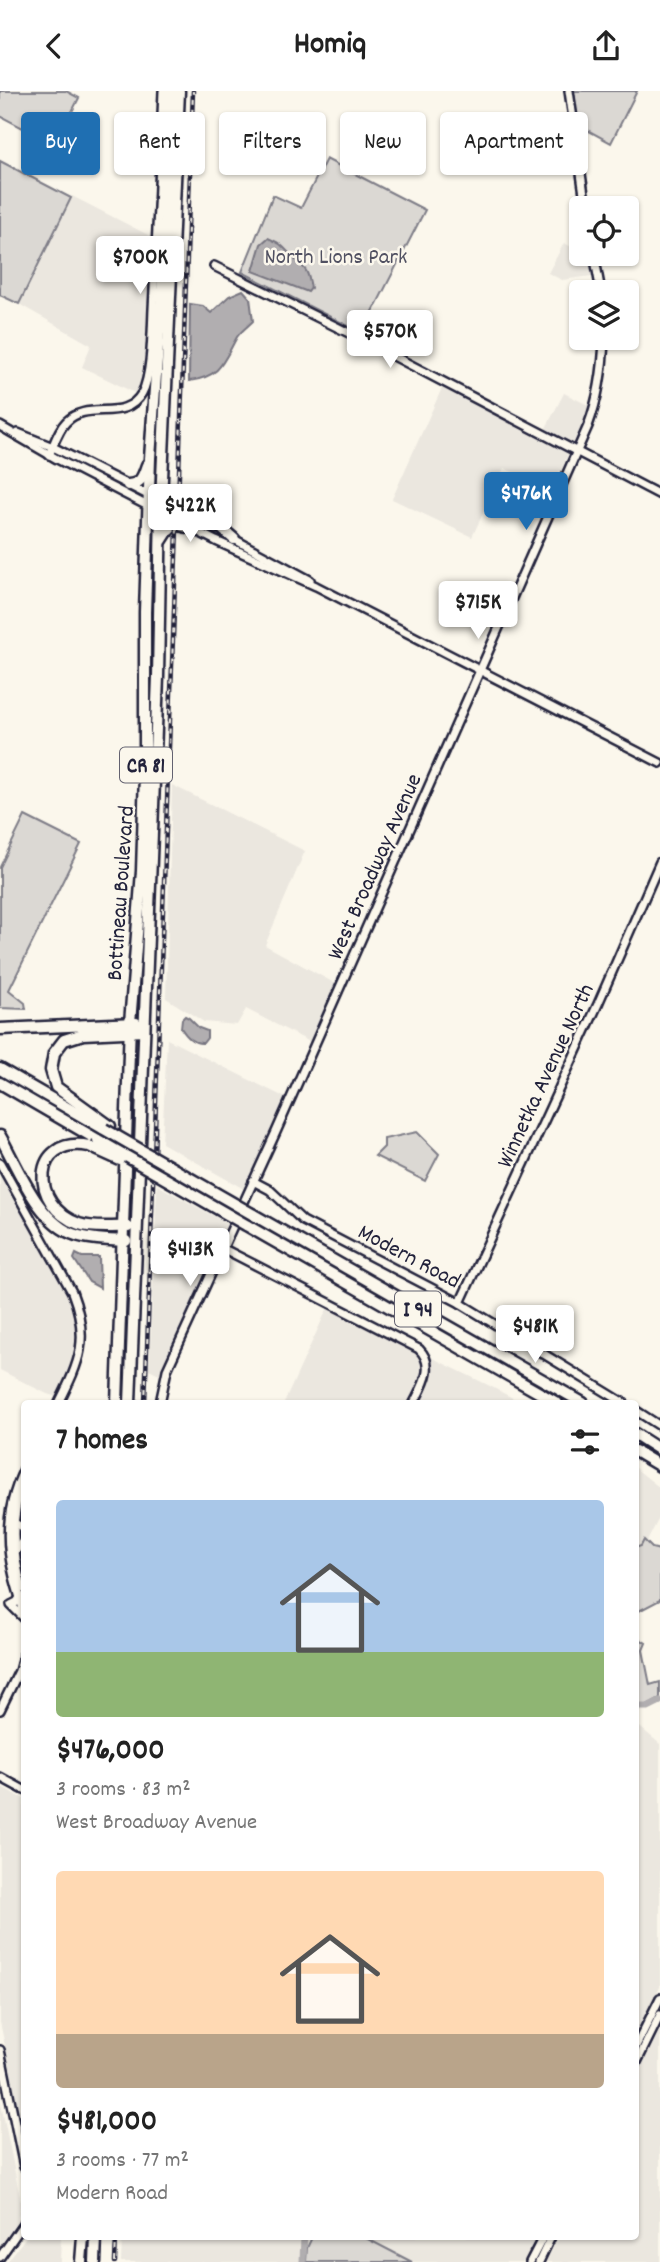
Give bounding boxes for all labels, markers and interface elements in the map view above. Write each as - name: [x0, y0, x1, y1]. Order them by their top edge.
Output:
- text: Homiq: [294, 23, 366, 69]
- icon: back: [35, 27, 73, 65]
- icon: share: [587, 27, 625, 65]
- chip: Buy: [21, 112, 100, 175]
- chip: Rent: [114, 112, 205, 175]
- chip: Filters: [219, 112, 326, 175]
- chip: New: [340, 112, 426, 175]
- chip: Apartment: [440, 112, 588, 175]
- map controls: [569, 196, 639, 350]
- button: locate: [569, 196, 639, 266]
- pin: $700K: [91, 237, 189, 296]
- text: $700K: [112, 242, 168, 275]
- park label: North Lions Park: [264, 242, 408, 275]
- button: layers: [569, 280, 639, 350]
- pin: $570K: [341, 310, 439, 370]
- text: $570K: [363, 316, 417, 349]
- pin: $476K: [477, 473, 575, 532]
- text: $476K: [500, 478, 552, 511]
- pin: $422K: [141, 484, 239, 544]
- text: $422K: [164, 490, 216, 523]
- pin: $715K: [429, 581, 527, 641]
- text: $715K: [455, 587, 501, 620]
- road number: CR 81: [120, 747, 172, 783]
- street label: West Broadway Avenue: [320, 769, 432, 966]
- street label: Bottineau Boulevard: [100, 805, 145, 982]
- street label: Winnetka Avenue North: [490, 979, 604, 1174]
- street label: Modern Road: [351, 1217, 466, 1299]
- pin: $413K: [141, 1229, 239, 1288]
- text: $413K: [166, 1234, 214, 1267]
- road number: I 94: [395, 1291, 441, 1327]
- pin: $481K: [486, 1305, 584, 1365]
- text: $481K: [512, 1311, 558, 1344]
- text: 7 homes: [56, 1421, 148, 1464]
- icon: filters: [566, 1423, 604, 1461]
- icon: home: [267, 1545, 393, 1671]
- text: $476,000: [56, 1731, 165, 1774]
- text: 3 rooms · 83 m²: [56, 1774, 191, 1807]
- text: West Broadway Avenue: [56, 1807, 257, 1840]
- icon: home: [267, 1916, 393, 2042]
- text: $481,000: [56, 2102, 157, 2145]
- text: 3 rooms · 77 m²: [56, 2145, 189, 2178]
- text: Modern Road: [56, 2178, 168, 2211]

